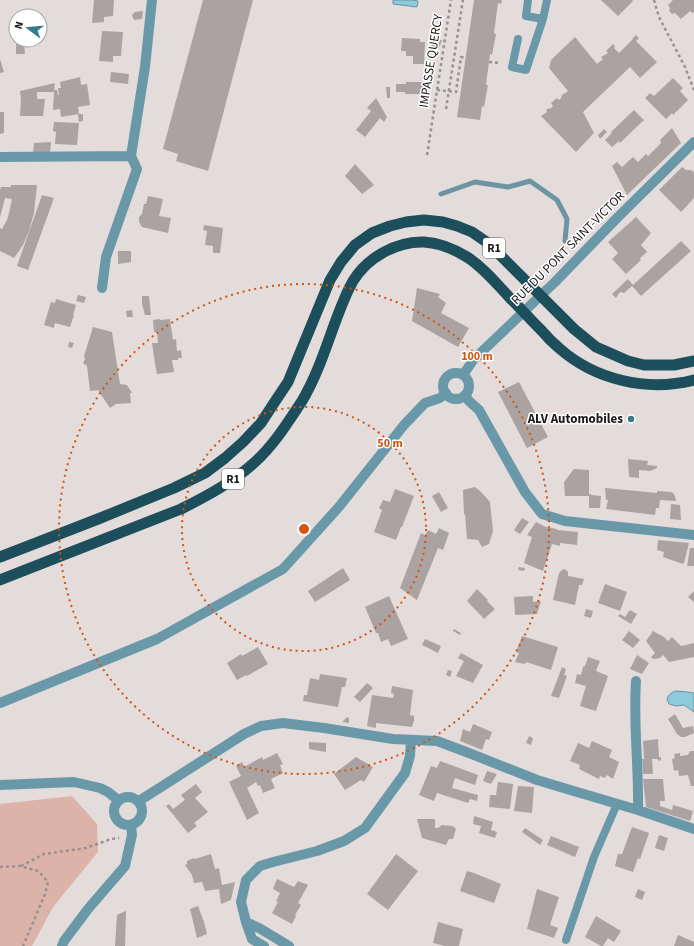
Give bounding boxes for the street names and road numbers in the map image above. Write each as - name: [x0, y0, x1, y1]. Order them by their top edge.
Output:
- street label: IMPASSE QUERCY: [415, 12, 447, 109]
- street label: RUE DU PONT SAINT-VICTOR: [507, 187, 629, 309]
- road number: R1: [483, 238, 505, 258]
- road number: R1: [222, 469, 244, 489]

